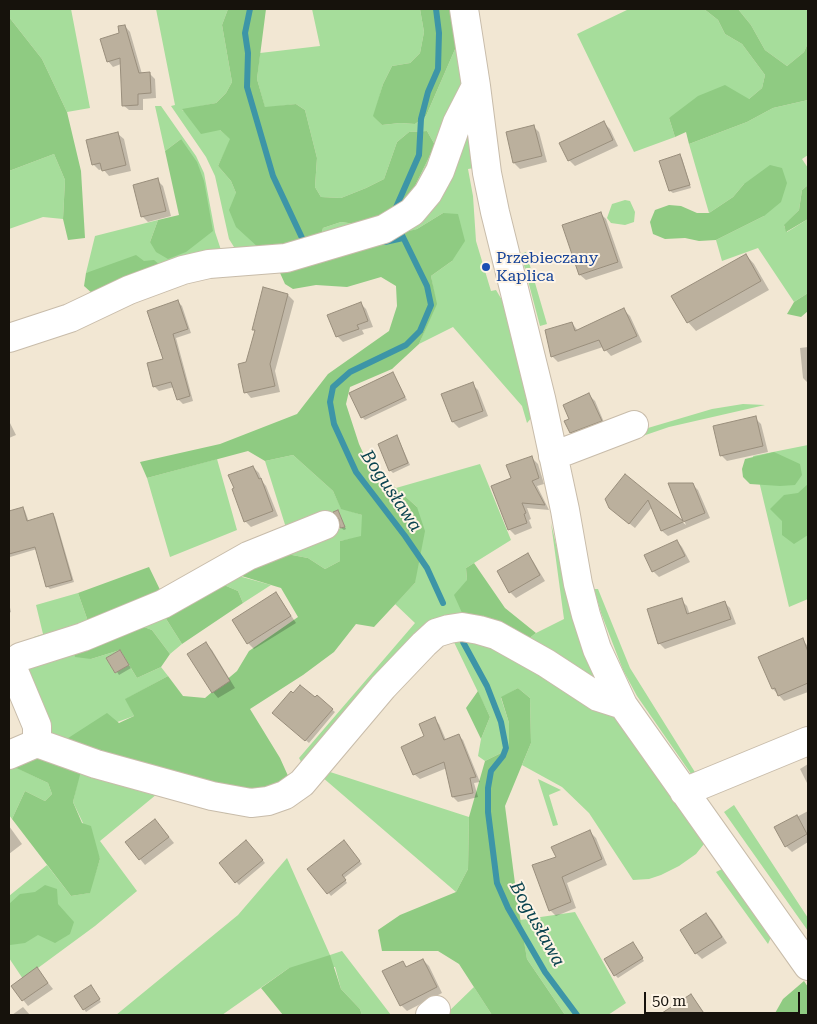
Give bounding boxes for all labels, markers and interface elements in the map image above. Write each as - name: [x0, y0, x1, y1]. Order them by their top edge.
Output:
- place label: Przebieczany Kaplica: [496, 248, 598, 286]
- marker: Przebieczany Kaplica: [480, 261, 492, 273]
- water label: Bogusława: [356, 446, 426, 536]
- water label: Bogusława: [505, 878, 569, 970]
- scale bar: [647, 982, 803, 1014]
- text: 50 m: [652, 992, 686, 1010]

